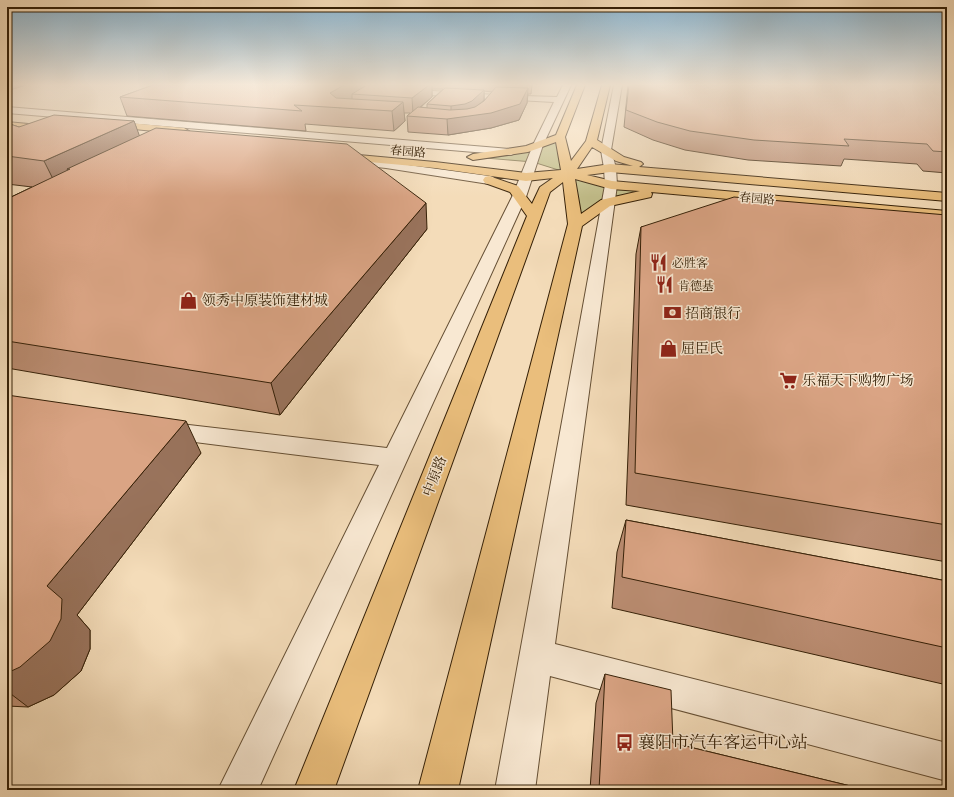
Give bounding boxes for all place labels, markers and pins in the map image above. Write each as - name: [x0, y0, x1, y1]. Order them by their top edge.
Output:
- restaurant icon: 必胜客: [649, 252, 669, 272]
- place label: 必胜客: [672, 255, 708, 270]
- restaurant icon: 肯德基: [655, 275, 675, 295]
- place label: 肯德基: [678, 278, 714, 293]
- shop icon: 领秀中原装饰建材城: [179, 290, 199, 310]
- place label: 领秀中原装饰建材城: [202, 291, 328, 309]
- bank icon: 招商银行: [662, 303, 682, 323]
- place label: 招商银行: [685, 304, 741, 322]
- shop icon: 屈臣氏: [658, 338, 678, 358]
- place label: 屈臣氏: [681, 339, 723, 357]
- supermarket icon: 乐福天下购物广场: [779, 370, 799, 390]
- place label: 乐福天下购物广场: [802, 371, 914, 389]
- bus stop icon: 襄阳市汽车客运中心站: [615, 732, 635, 752]
- place label: 襄阳市汽车客运中心站: [638, 732, 808, 752]

